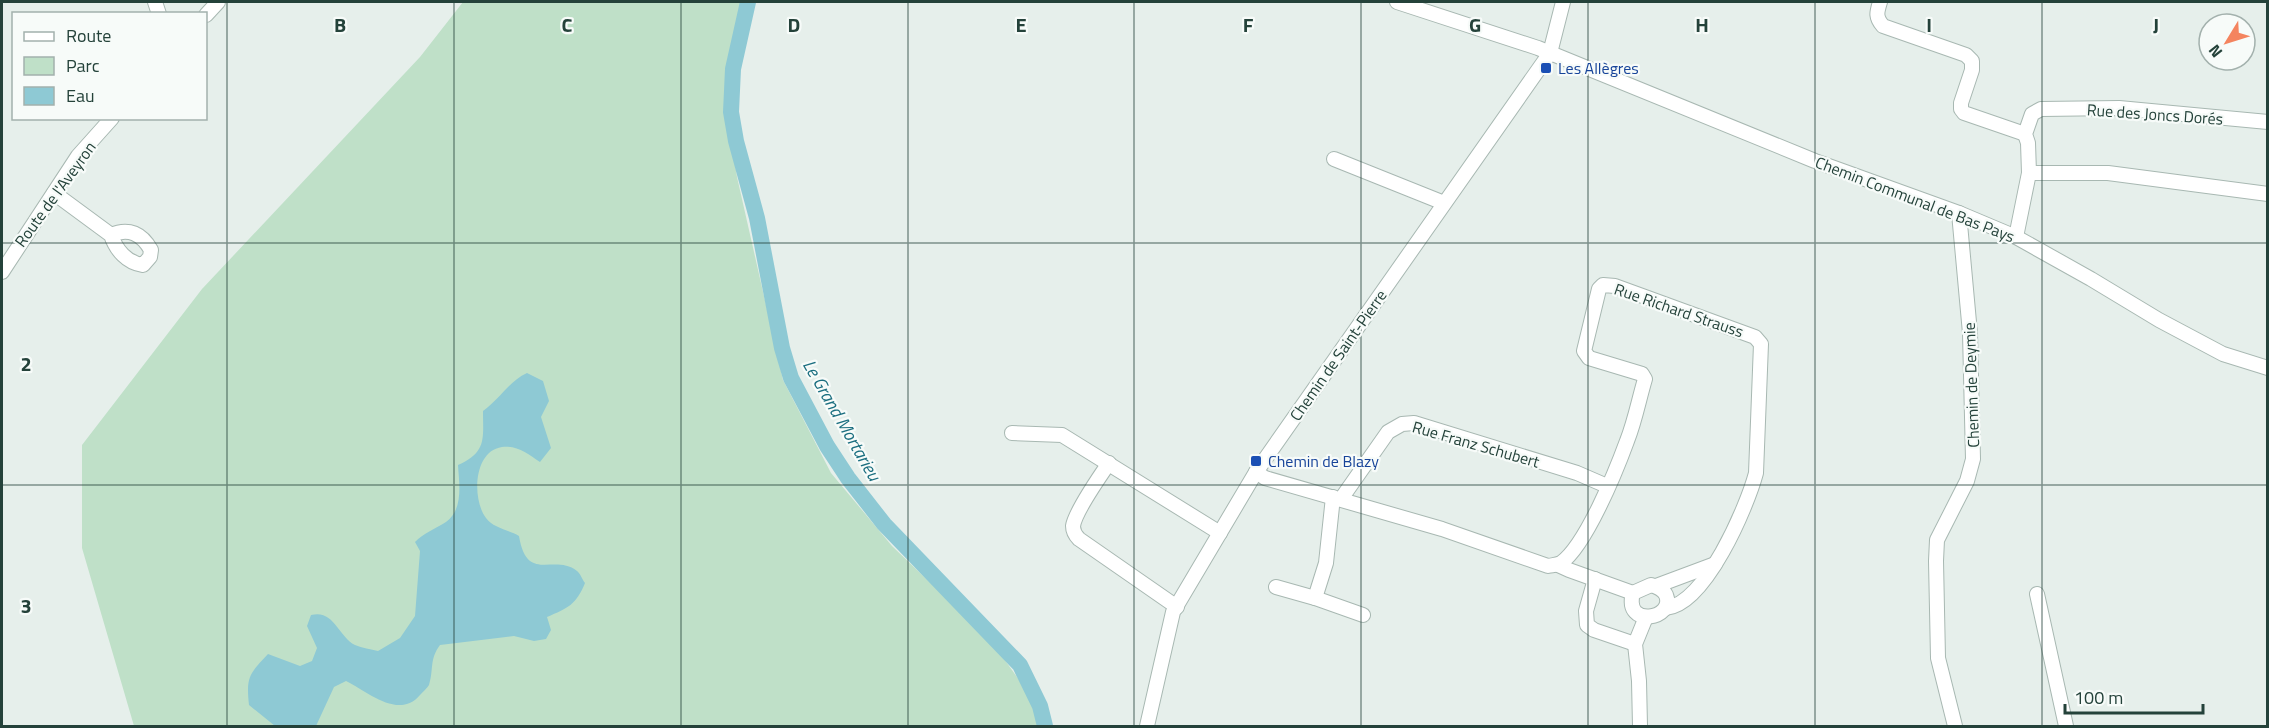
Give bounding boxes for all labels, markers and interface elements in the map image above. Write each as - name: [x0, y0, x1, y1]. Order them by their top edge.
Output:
- text: B: [334, 9, 346, 40]
- text: C: [562, 9, 573, 40]
- text: D: [788, 9, 800, 40]
- text: E: [1015, 9, 1027, 40]
- text: F: [1243, 9, 1254, 40]
- text: G: [1469, 9, 1481, 40]
- text: H: [1695, 9, 1709, 40]
- text: I: [1926, 9, 1932, 40]
- text: J: [2153, 9, 2159, 40]
- legend: [12, 12, 207, 120]
- north arrow: [2197, 12, 2257, 72]
- text: Route: [66, 22, 111, 49]
- text: N: [2202, 39, 2228, 63]
- text: Parc: [66, 52, 100, 79]
- place label: Les Allègres: [1558, 56, 1639, 80]
- marker: Les Allègres: [1539, 61, 1553, 75]
- text: Eau: [66, 82, 95, 109]
- street label: Rue des Joncs Dorés: [2086, 97, 2224, 131]
- street label: Route de l'Aveyron: [9, 136, 101, 252]
- street label: Chemin Communal de Bas Pays: [1812, 150, 2018, 248]
- street label: Rue Richard Strauss: [1611, 277, 1747, 343]
- street label: Chemin de Saint-Pierre: [1284, 284, 1392, 426]
- street label: Chemin de Deymie: [1957, 322, 1985, 448]
- text: 2: [20, 348, 32, 379]
- water label: Le Grand Mortarieu: [796, 354, 888, 487]
- street label: Rue Franz Schubert: [1410, 414, 1543, 474]
- place label: Chemin de Blazy: [1268, 449, 1379, 473]
- marker: Chemin de Blazy: [1249, 454, 1263, 468]
- text: 3: [20, 590, 32, 621]
- scale bar: [2065, 677, 2203, 715]
- text: 100 m: [2074, 684, 2123, 711]

